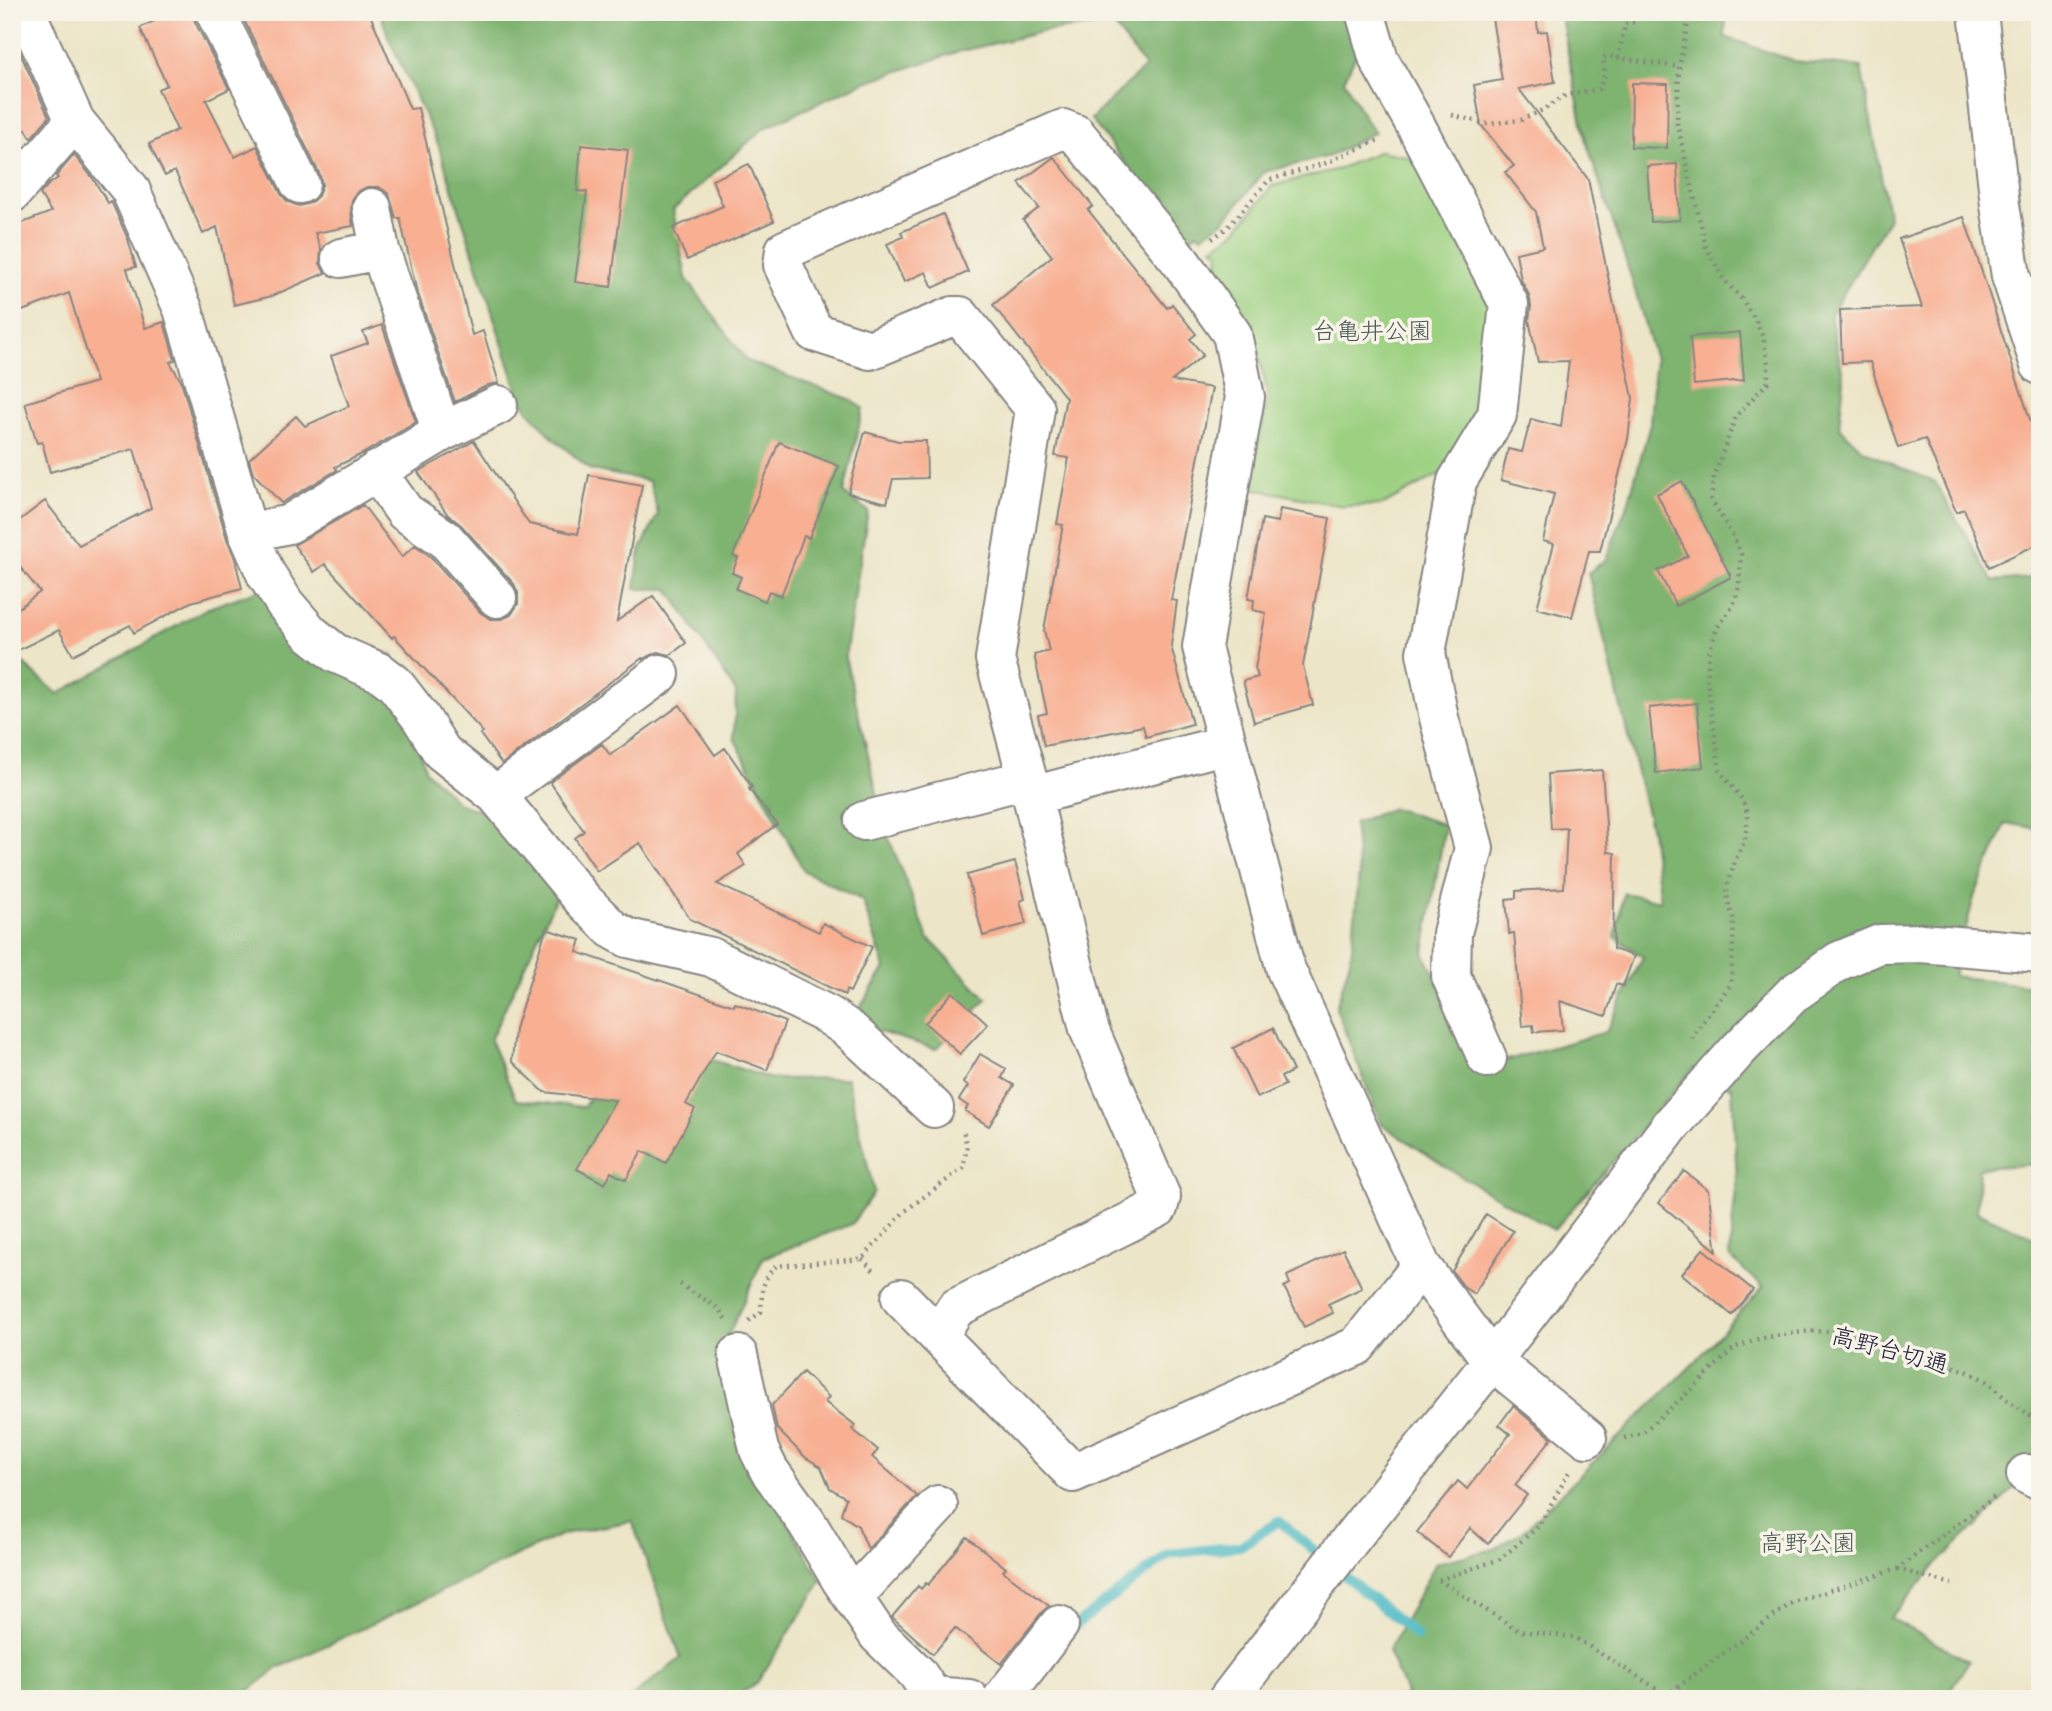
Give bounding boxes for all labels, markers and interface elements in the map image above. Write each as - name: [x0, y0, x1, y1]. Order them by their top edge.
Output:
- park label: 台亀井公園: [1312, 317, 1432, 346]
- street label: 高野台切通: [1828, 1321, 1952, 1380]
- park label: 高野公園: [1760, 1529, 1856, 1558]

